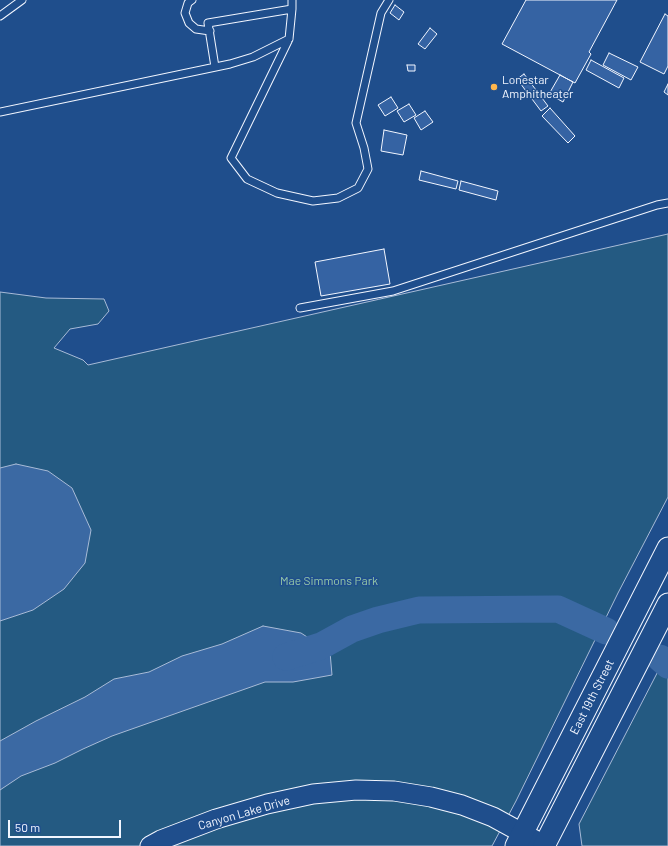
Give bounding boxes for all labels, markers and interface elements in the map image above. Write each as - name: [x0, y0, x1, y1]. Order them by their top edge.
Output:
- place label: Lonestar Amphitheater: [502, 73, 573, 101]
- marker: Lonestar Amphitheater: [489, 82, 499, 92]
- park label: Mae Simmons Park: [280, 574, 378, 588]
- street label: East 19th Street: [567, 657, 617, 737]
- street label: Canyon Lake Drive: [197, 793, 291, 833]
- scale bar: [10, 812, 123, 838]
- text: 50 m: [15, 820, 40, 834]

